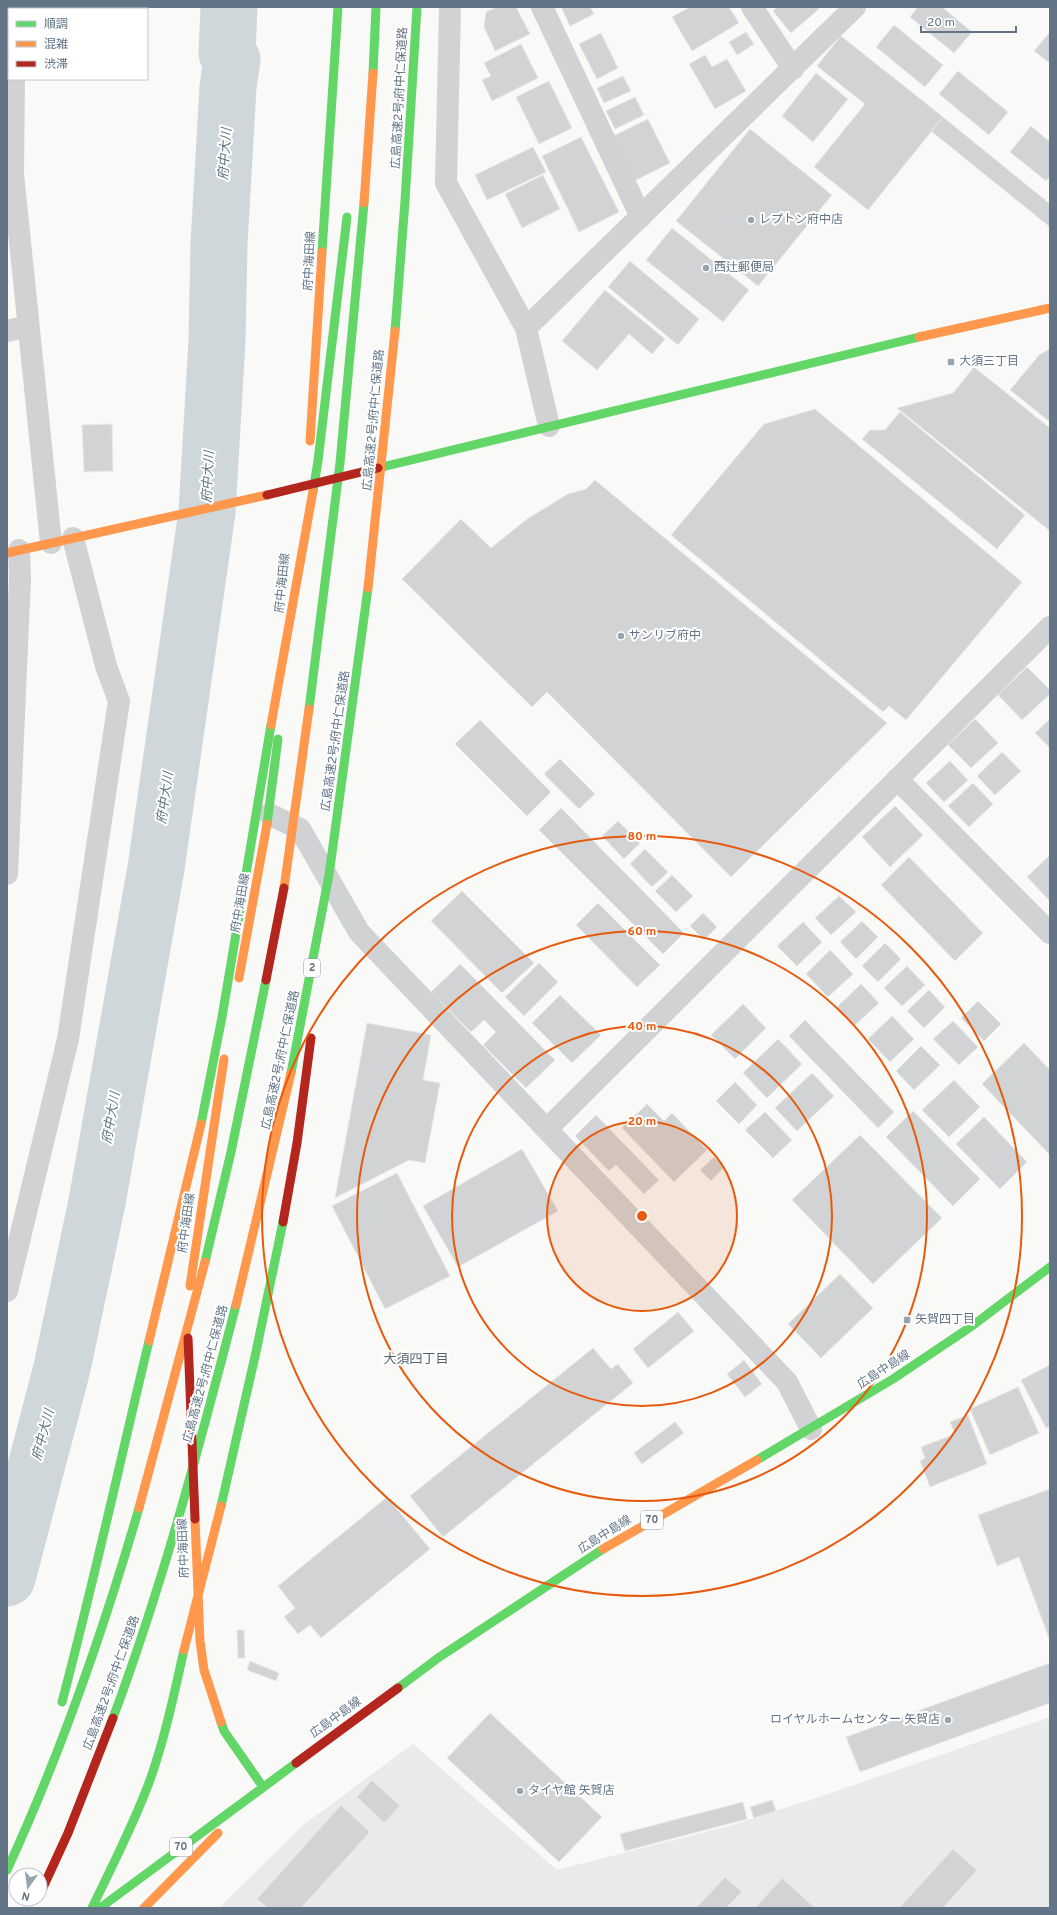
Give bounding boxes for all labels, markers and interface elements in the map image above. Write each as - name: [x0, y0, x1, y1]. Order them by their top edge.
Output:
- legend: [8, 8, 148, 80]
- scale bar: [921, 8, 1016, 34]
- text: 20 m: [927, 15, 955, 31]
- text: 順調: [44, 17, 68, 33]
- street label: 広島高速2号;府中仁保道路: [388, 27, 412, 169]
- text: 混雑: [44, 37, 68, 53]
- text: 渋滞: [44, 57, 68, 73]
- water label: 府中大川: [216, 126, 236, 181]
- place label: レプトン府中店: [759, 212, 843, 228]
- marker: レプトン府中店: [746, 215, 756, 225]
- street label: 府中海田線: [300, 231, 320, 291]
- place label: 西辻郵便局: [714, 260, 774, 276]
- marker: 西辻郵便局: [701, 263, 711, 273]
- street label: 広島高速2号;府中仁保道路: [360, 349, 388, 491]
- place label: 大須三丁目: [959, 354, 1019, 370]
- marker: 大須三丁目: [946, 357, 956, 367]
- water label: 府中大川: [200, 449, 218, 503]
- street label: 府中海田線: [272, 552, 294, 614]
- place label: サンリブ府中: [629, 628, 701, 644]
- marker: サンリブ府中: [616, 631, 626, 641]
- street label: 広島高速2号;府中仁保道路: [318, 670, 354, 812]
- water label: 府中大川: [154, 769, 178, 825]
- text: 80 m: [628, 829, 656, 845]
- street label: 府中海田線: [228, 872, 254, 934]
- text: 60 m: [628, 924, 656, 940]
- road number: 2: [304, 959, 320, 977]
- street label: 広島高速2号;府中仁保道路: [258, 989, 304, 1131]
- text: 40 m: [627, 1019, 657, 1035]
- water label: 府中大川: [100, 1089, 125, 1145]
- text: 20 m: [628, 1114, 656, 1130]
- street label: 府中海田線: [175, 1192, 199, 1254]
- centre of rings: [635, 1209, 649, 1223]
- street label: 広島高速2号;府中仁保道路: [180, 1303, 232, 1445]
- place label: 矢賀四丁目: [915, 1312, 975, 1328]
- marker: 矢賀四丁目: [902, 1315, 912, 1325]
- street label: 広島中島線: [854, 1347, 914, 1393]
- district label: 大須四丁目: [383, 1352, 449, 1368]
- water label: 府中大川: [30, 1406, 59, 1462]
- road number: 70: [641, 1511, 663, 1529]
- street label: 広島中島線: [575, 1512, 635, 1558]
- street label: 府中海田線: [175, 1518, 193, 1578]
- street label: 広島高速2号;府中仁保道路: [80, 1614, 144, 1752]
- street label: 広島中島線: [307, 1694, 365, 1742]
- place label: ロイヤルホームセンター 矢賀店: [770, 1712, 940, 1728]
- marker: ロイヤルホームセンター 矢賀店: [943, 1715, 953, 1725]
- place label: タイヤ館 矢賀店: [528, 1783, 614, 1799]
- marker: タイヤ館 矢賀店: [515, 1786, 525, 1796]
- road number: 70: [170, 1838, 192, 1856]
- north arrow: [8, 1867, 48, 1907]
- text: N: [20, 1888, 31, 1903]

